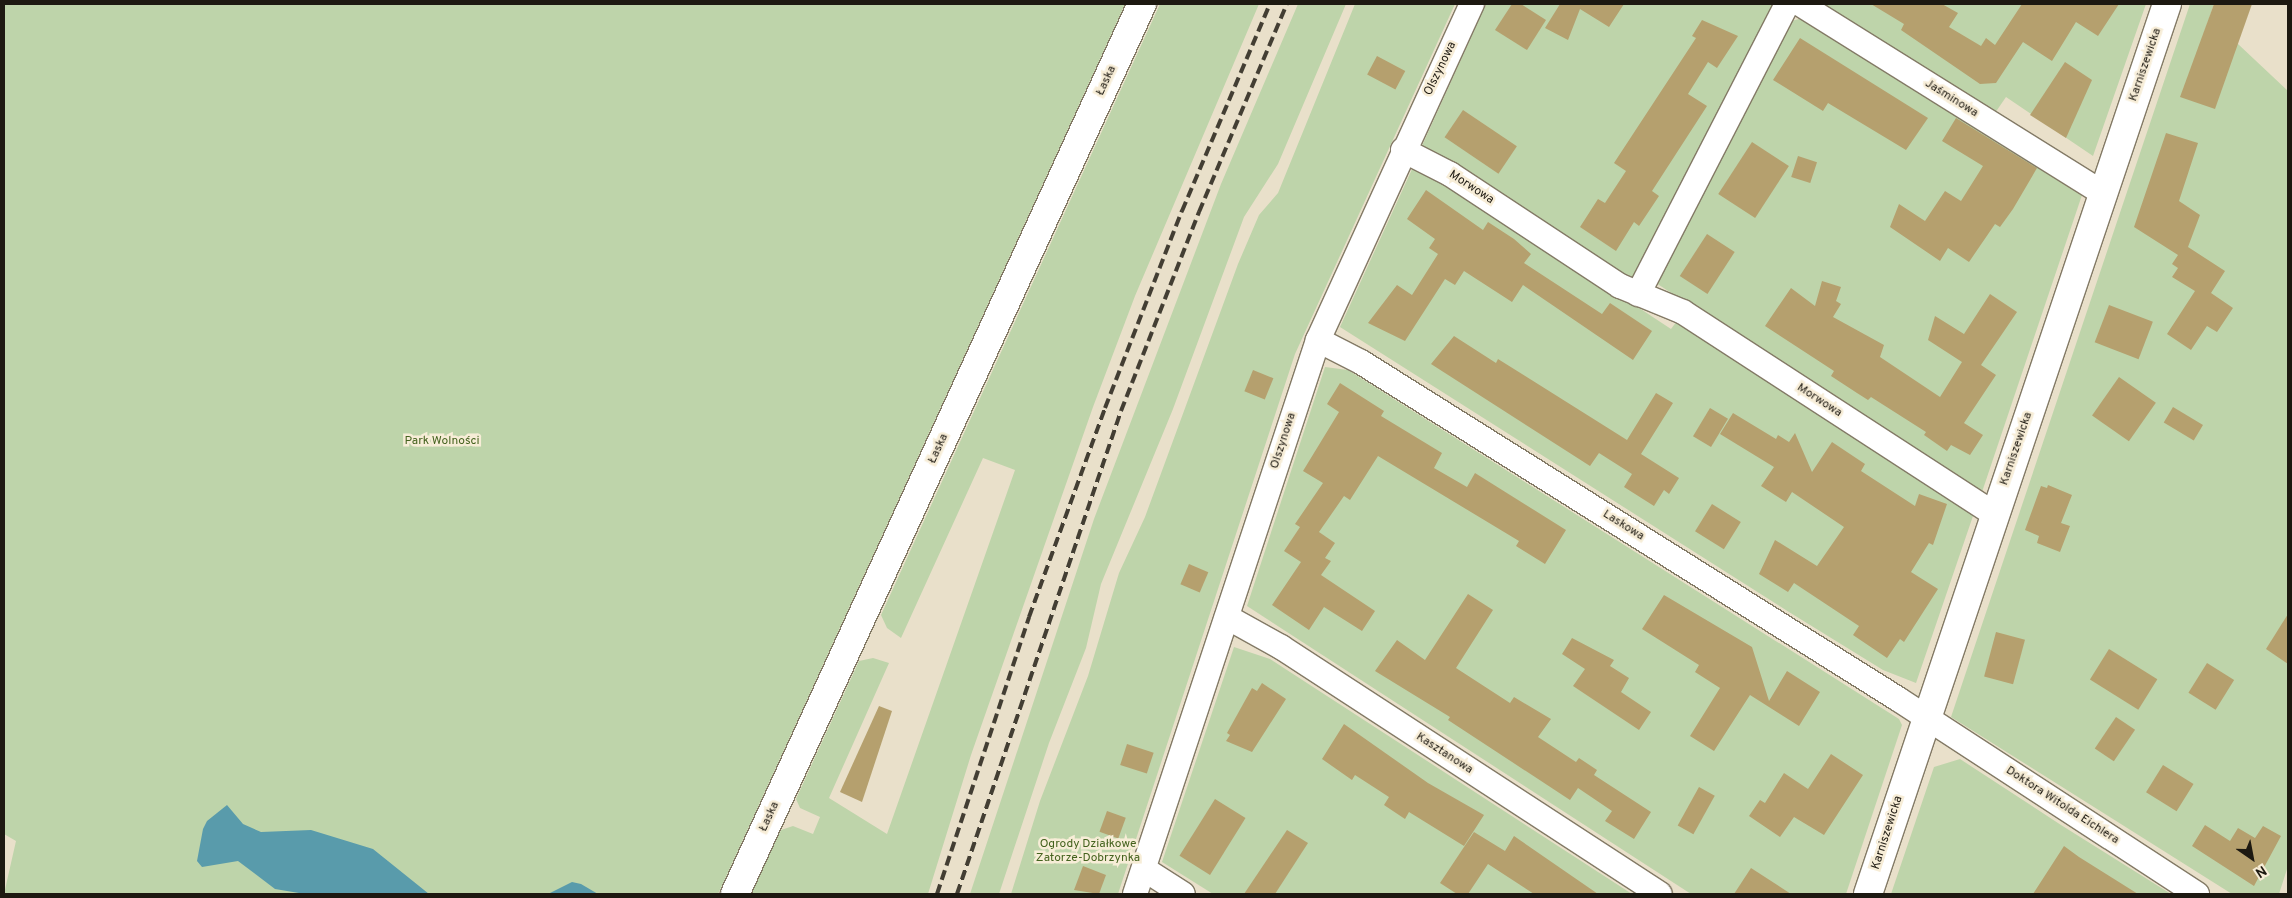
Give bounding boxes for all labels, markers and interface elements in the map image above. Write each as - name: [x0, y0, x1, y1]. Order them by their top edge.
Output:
- street label: Karniszewicka: [2127, 27, 2165, 103]
- street label: Olszynowa: [1422, 40, 1460, 98]
- street label: Łaska: [1094, 64, 1120, 98]
- street label: Jaśminowa: [1922, 77, 1980, 121]
- street label: Morwowa: [1446, 168, 1496, 208]
- street label: Morwowa: [1794, 381, 1844, 421]
- street label: Olszynowa: [1268, 411, 1300, 471]
- street label: Karniszewicka: [1998, 411, 2036, 487]
- street label: Łaska: [926, 432, 952, 466]
- park label: Park Wolności: [404, 435, 480, 449]
- street label: Laskowa: [1600, 508, 1646, 544]
- street label: Kasztanowa: [1413, 730, 1475, 778]
- street label: Doktora Witolda Eichlera: [2003, 764, 2121, 848]
- street label: Karniszewicka: [1869, 794, 1907, 872]
- street label: Łaska: [757, 800, 783, 834]
- north arrow: [2227, 833, 2277, 883]
- park label: Ogrody Działkowe Zatorze-Dobrzynka: [1036, 838, 1140, 866]
- text: N: [2252, 861, 2269, 881]

